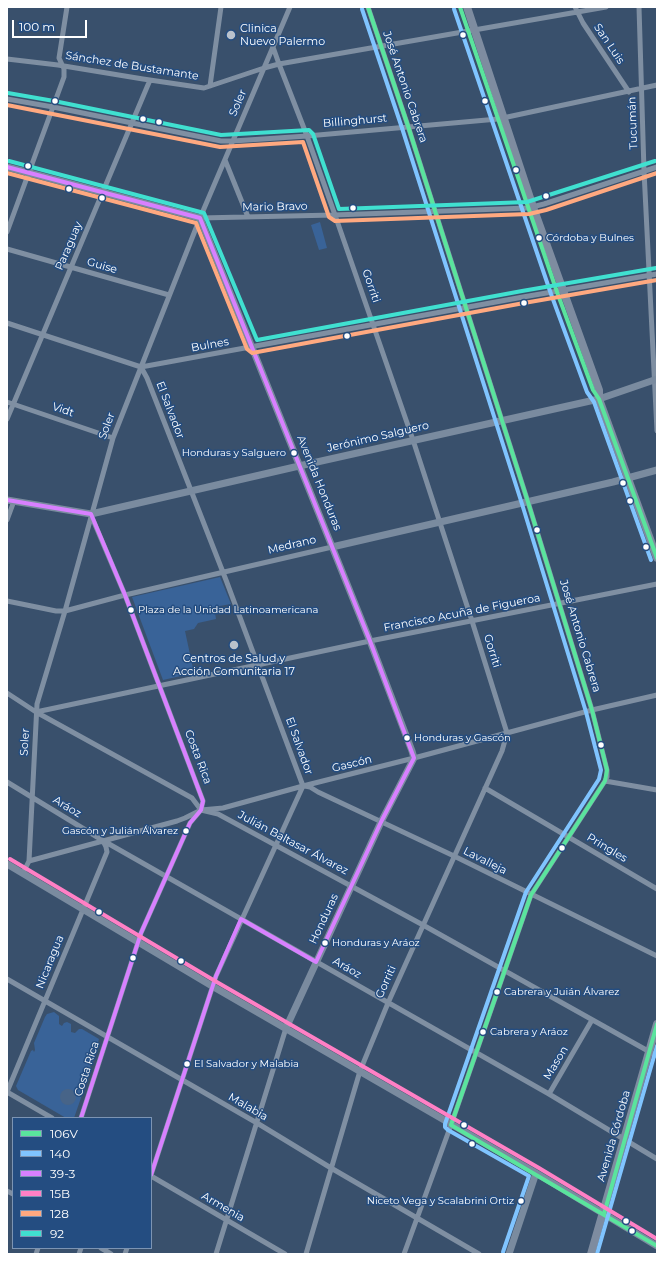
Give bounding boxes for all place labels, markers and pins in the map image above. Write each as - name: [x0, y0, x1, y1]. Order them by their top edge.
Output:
- place label: Clinica Nuevo Palermo: [240, 22, 325, 48]
- marker: Clinica Nuevo Palermo: [225, 29, 237, 41]
- unlabelled marker: [458, 30, 468, 40]
- unlabelled marker: [50, 96, 60, 106]
- unlabelled marker: [480, 96, 490, 106]
- unlabelled marker: [138, 114, 148, 124]
- unlabelled marker: [154, 117, 164, 127]
- unlabelled marker: [23, 161, 33, 171]
- unlabelled marker: [511, 165, 521, 175]
- unlabelled marker: [64, 184, 74, 194]
- unlabelled marker: [541, 191, 551, 201]
- unlabelled marker: [97, 193, 107, 203]
- unlabelled marker: [348, 203, 358, 213]
- place label: Córdoba y Bulnes: [546, 232, 634, 244]
- marker: Córdoba y Bulnes: [534, 233, 544, 243]
- unlabelled marker: [519, 298, 529, 308]
- unlabelled marker: [342, 331, 352, 341]
- place label: Honduras y Salguero: [182, 447, 286, 459]
- marker: Honduras y Salguero: [289, 448, 299, 458]
- unlabelled marker: [618, 478, 628, 488]
- unlabelled marker: [625, 496, 635, 506]
- unlabelled marker: [532, 525, 542, 535]
- unlabelled marker: [641, 542, 651, 552]
- place label: Plaza de la Unidad Latinoamericana: [138, 604, 318, 616]
- marker: Plaza de la Unidad Latinoamericana: [126, 605, 136, 615]
- marker: Centros de Salud y Acción Comunitaria 17: [228, 639, 240, 651]
- place label: Centros de Salud y Acción Comunitaria 17: [173, 652, 295, 678]
- place label: Honduras y Gascón: [414, 732, 511, 744]
- marker: Honduras y Gascón: [402, 733, 412, 743]
- unlabelled marker: [596, 740, 606, 750]
- place label: Gascón y Julián Álvarez: [62, 825, 178, 837]
- marker: Gascón y Julián Álvarez: [181, 826, 191, 836]
- unlabelled marker: [557, 843, 567, 853]
- unlabelled marker: [94, 907, 104, 917]
- place label: Honduras y Aráoz: [332, 937, 420, 949]
- marker: Honduras y Aráoz: [320, 938, 330, 948]
- unlabelled marker: [128, 953, 138, 963]
- unlabelled marker: [176, 956, 186, 966]
- place label: Cabrera y Juián Álvarez: [504, 986, 619, 998]
- marker: Cabrera y Juián Álvarez: [492, 987, 502, 997]
- place label: Cabrera y Aráoz: [490, 1026, 568, 1038]
- marker: Cabrera y Aráoz: [478, 1027, 488, 1037]
- place label: El Salvador y Malabia: [194, 1058, 299, 1070]
- marker: El Salvador y Malabia: [182, 1059, 192, 1069]
- unlabelled marker: [459, 1120, 469, 1130]
- unlabelled marker: [467, 1139, 477, 1149]
- place label: Niceto Vega y Scalabrini Ortiz: [367, 1195, 514, 1207]
- marker: Niceto Vega y Scalabrini Ortiz: [516, 1196, 526, 1206]
- unlabelled marker: [621, 1216, 631, 1226]
- unlabelled marker: [627, 1226, 637, 1236]

